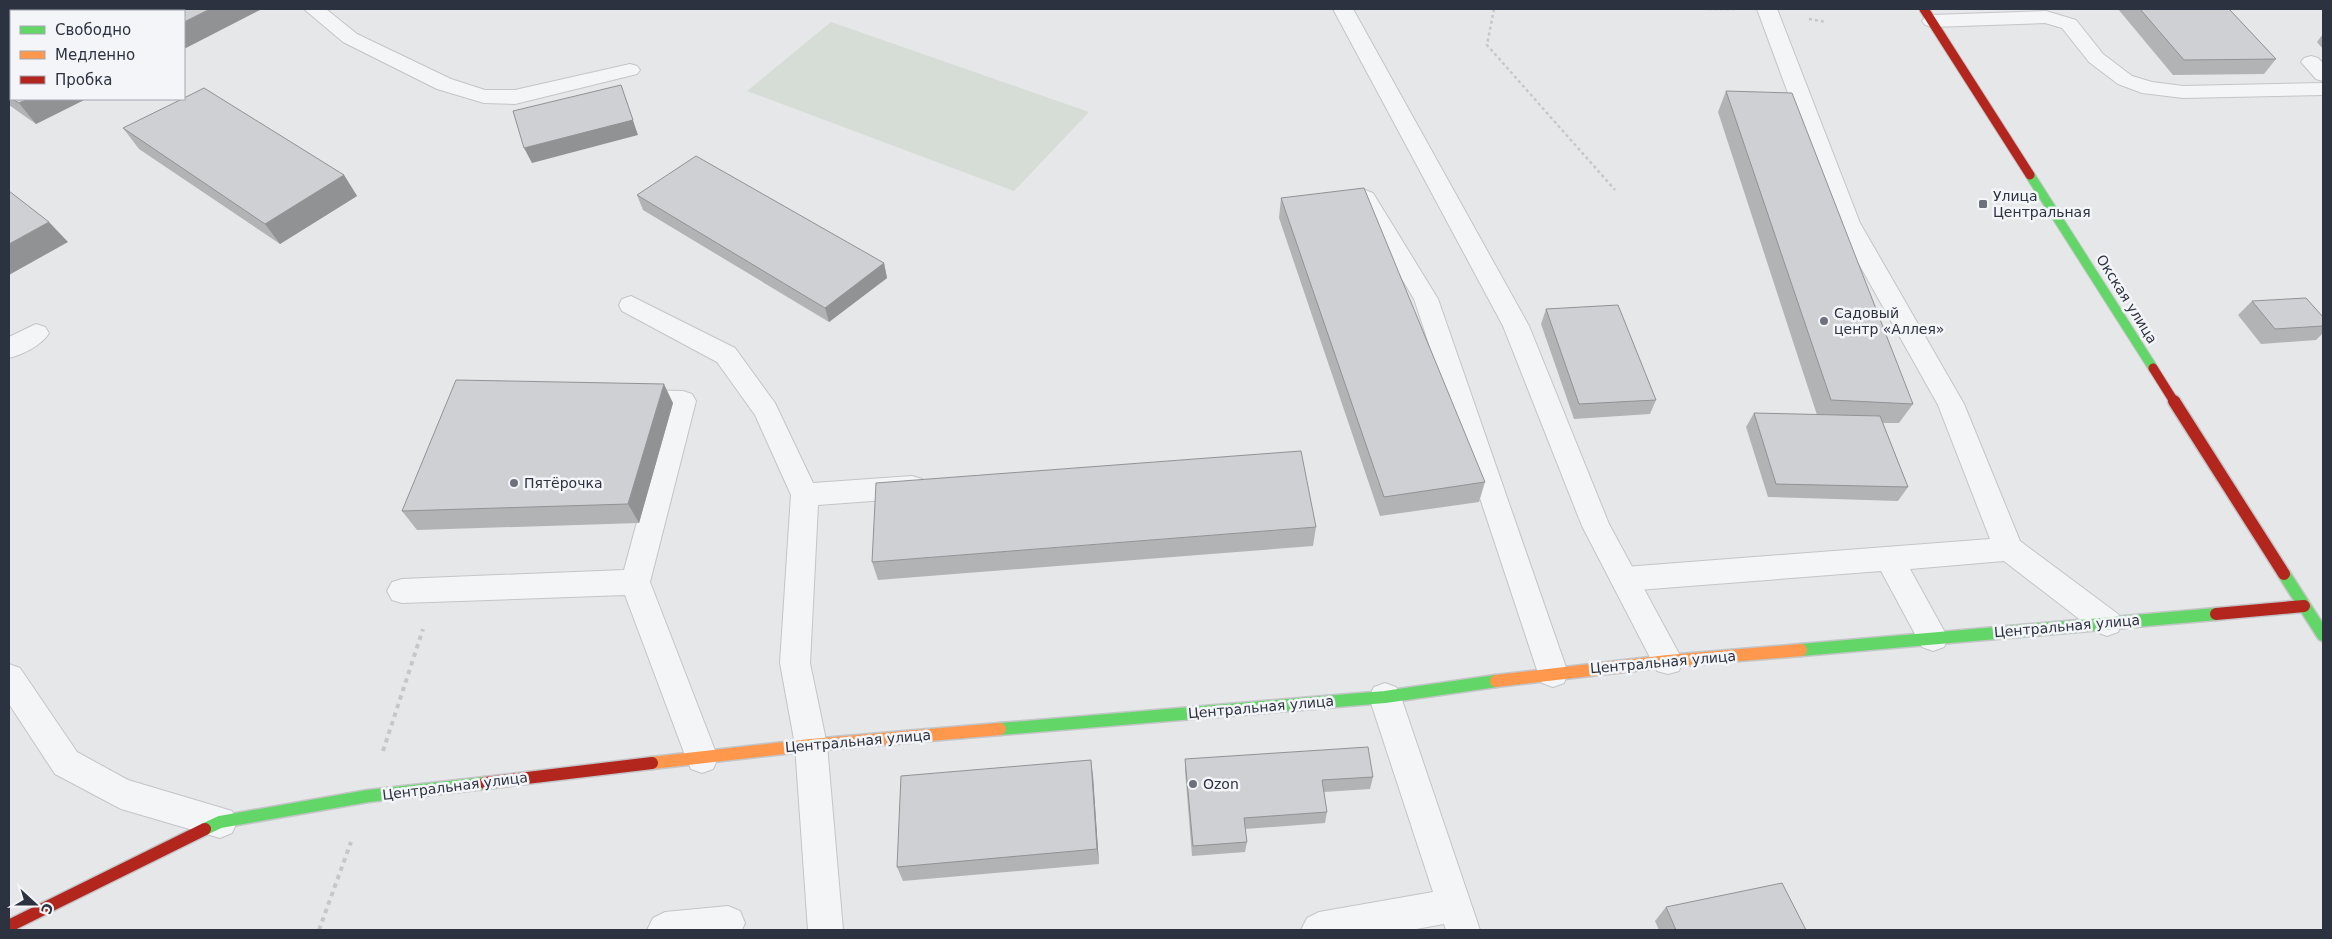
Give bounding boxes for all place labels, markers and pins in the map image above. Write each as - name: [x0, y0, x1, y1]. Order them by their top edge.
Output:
- place label: Улица Центральная: [1993, 188, 2091, 220]
- marker: Улица Центральная: [1977, 198, 1989, 210]
- place label: Садовый центр «Аллея»: [1834, 305, 1944, 337]
- marker: Садовый центр «Аллея»: [1818, 315, 1830, 327]
- place label: Пятёрочка: [524, 475, 602, 491]
- marker: Пятёрочка: [508, 477, 520, 489]
- place label: Ozon: [1203, 776, 1239, 792]
- marker: Ozon: [1187, 778, 1199, 790]

